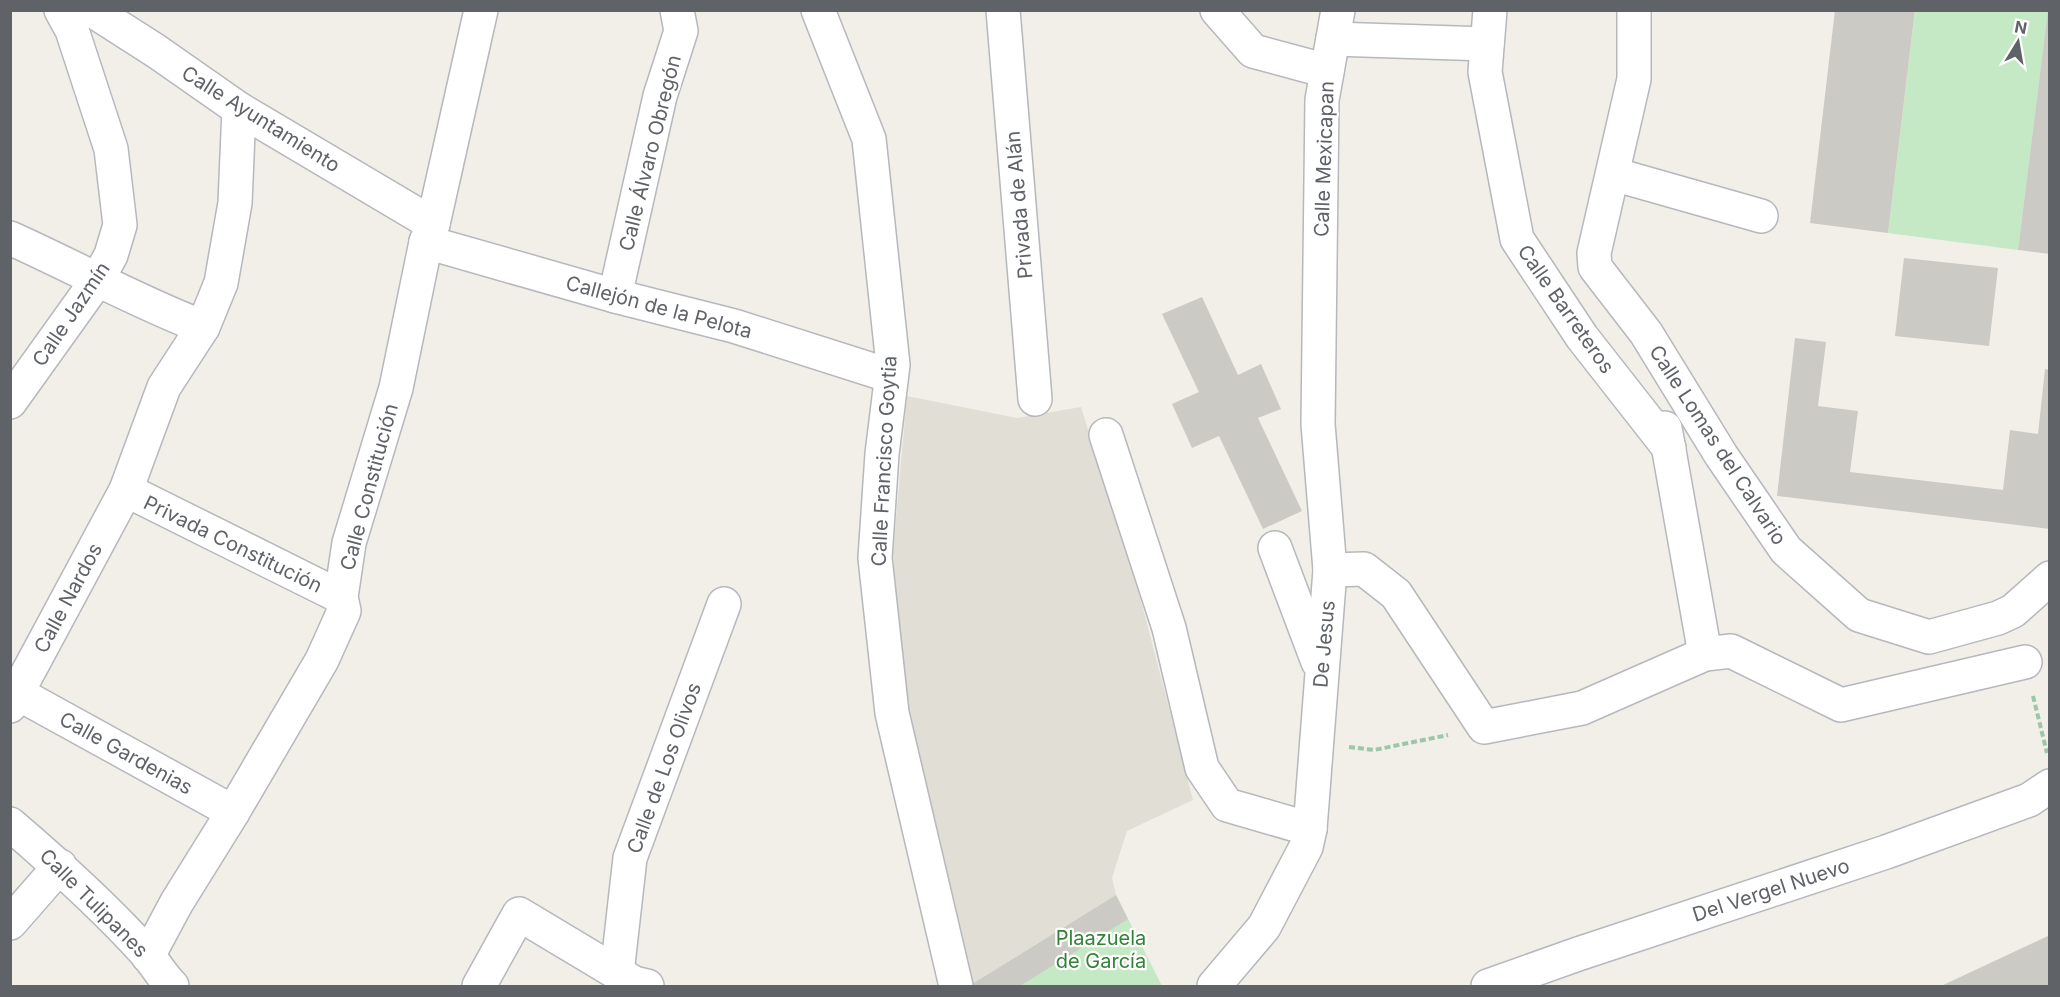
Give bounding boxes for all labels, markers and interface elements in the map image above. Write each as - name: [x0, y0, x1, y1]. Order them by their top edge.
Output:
- north arrow: [1988, 12, 2048, 72]
- text: N: [2013, 16, 2029, 38]
- street label: Calle Álvaro Obregón: [613, 52, 686, 254]
- street label: Calle Ayuntamiento: [177, 61, 345, 177]
- street label: Calle Mexicapan: [1309, 81, 1339, 237]
- street label: Privada de Alán: [1001, 130, 1037, 280]
- street label: Calle Barreteros: [1513, 240, 1619, 378]
- street label: Calle Jazmín: [27, 257, 115, 371]
- street label: Callejón de la Pelota: [563, 271, 755, 343]
- street label: Calle Lomas del Calvario: [1644, 341, 1792, 549]
- street label: Calle Francisco Goytia: [866, 355, 902, 567]
- street label: Calle Constitución: [335, 401, 403, 573]
- street label: Privada Constitución: [140, 490, 326, 598]
- street label: Calle Nardos: [29, 539, 107, 657]
- street label: De Jesus: [1308, 599, 1340, 689]
- street label: Calle de Los Olivos: [622, 679, 706, 857]
- street label: Calle Gardenias: [55, 707, 197, 799]
- street label: Calle Tulipanes: [35, 844, 153, 962]
- street label: Del Vergel Nuevo: [1689, 853, 1853, 927]
- park label: Plaazuela de García: [1056, 926, 1146, 973]

